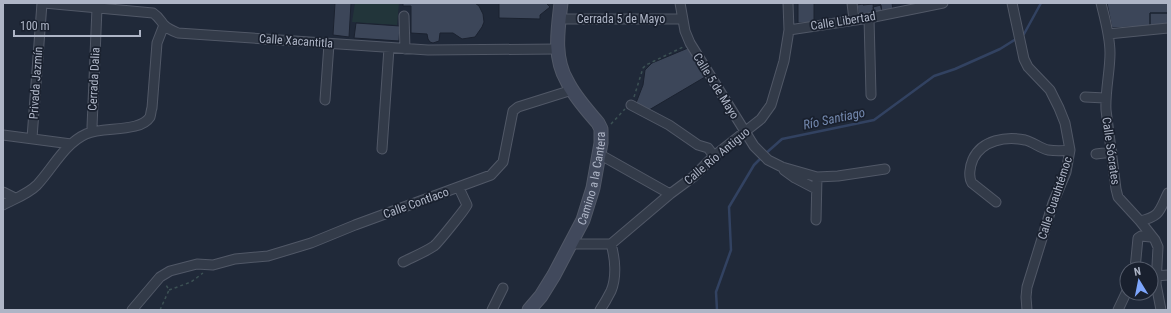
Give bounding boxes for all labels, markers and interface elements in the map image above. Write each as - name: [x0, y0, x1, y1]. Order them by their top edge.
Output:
- street label: Calle Libertad: [809, 9, 877, 33]
- scale bar: [14, 12, 140, 38]
- street label: Cerrada 5 de Mayo: [577, 12, 665, 26]
- text: 100 m: [20, 19, 50, 33]
- street label: Calle Xacantitla: [258, 31, 334, 51]
- street label: Privada Jazmín: [26, 46, 46, 120]
- street label: Cerrada Dalia: [85, 47, 103, 111]
- street label: Calle 5 de Mayo: [690, 50, 742, 122]
- water label: Río Santiago: [802, 105, 866, 132]
- street label: Calle Sócrates: [1099, 116, 1123, 186]
- street label: Calle Río Antiguo: [681, 125, 753, 187]
- street label: Camino a la Cantera: [574, 132, 608, 228]
- street label: Calle Cuauhtémoc: [1035, 154, 1075, 241]
- street label: Calle Contlaco: [381, 185, 451, 221]
- north arrow: [1119, 261, 1159, 301]
- text: N: [1133, 265, 1142, 279]

